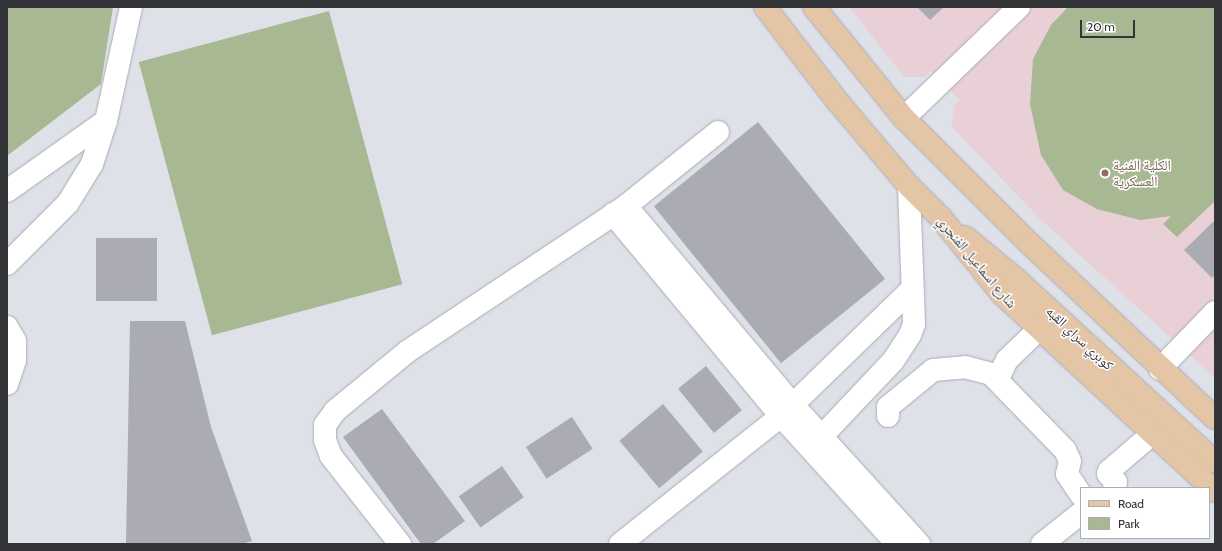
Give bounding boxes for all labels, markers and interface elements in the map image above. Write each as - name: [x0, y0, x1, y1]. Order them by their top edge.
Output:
- scale bar: [1082, 12, 1137, 38]
- text: 20 m: [1087, 19, 1115, 34]
- place label: الكلية الفنية العسكرية: [1113, 157, 1171, 190]
- marker: الكلية الفنية العسكرية: [1100, 168, 1110, 178]
- street label: شارع اسماعيل الفنجري: [934, 213, 1020, 311]
- street label: كوبري سراي القبه: [1043, 303, 1117, 373]
- legend: [1080, 487, 1210, 539]
- text: Road: [1118, 496, 1144, 511]
- text: Park: [1118, 516, 1140, 531]

